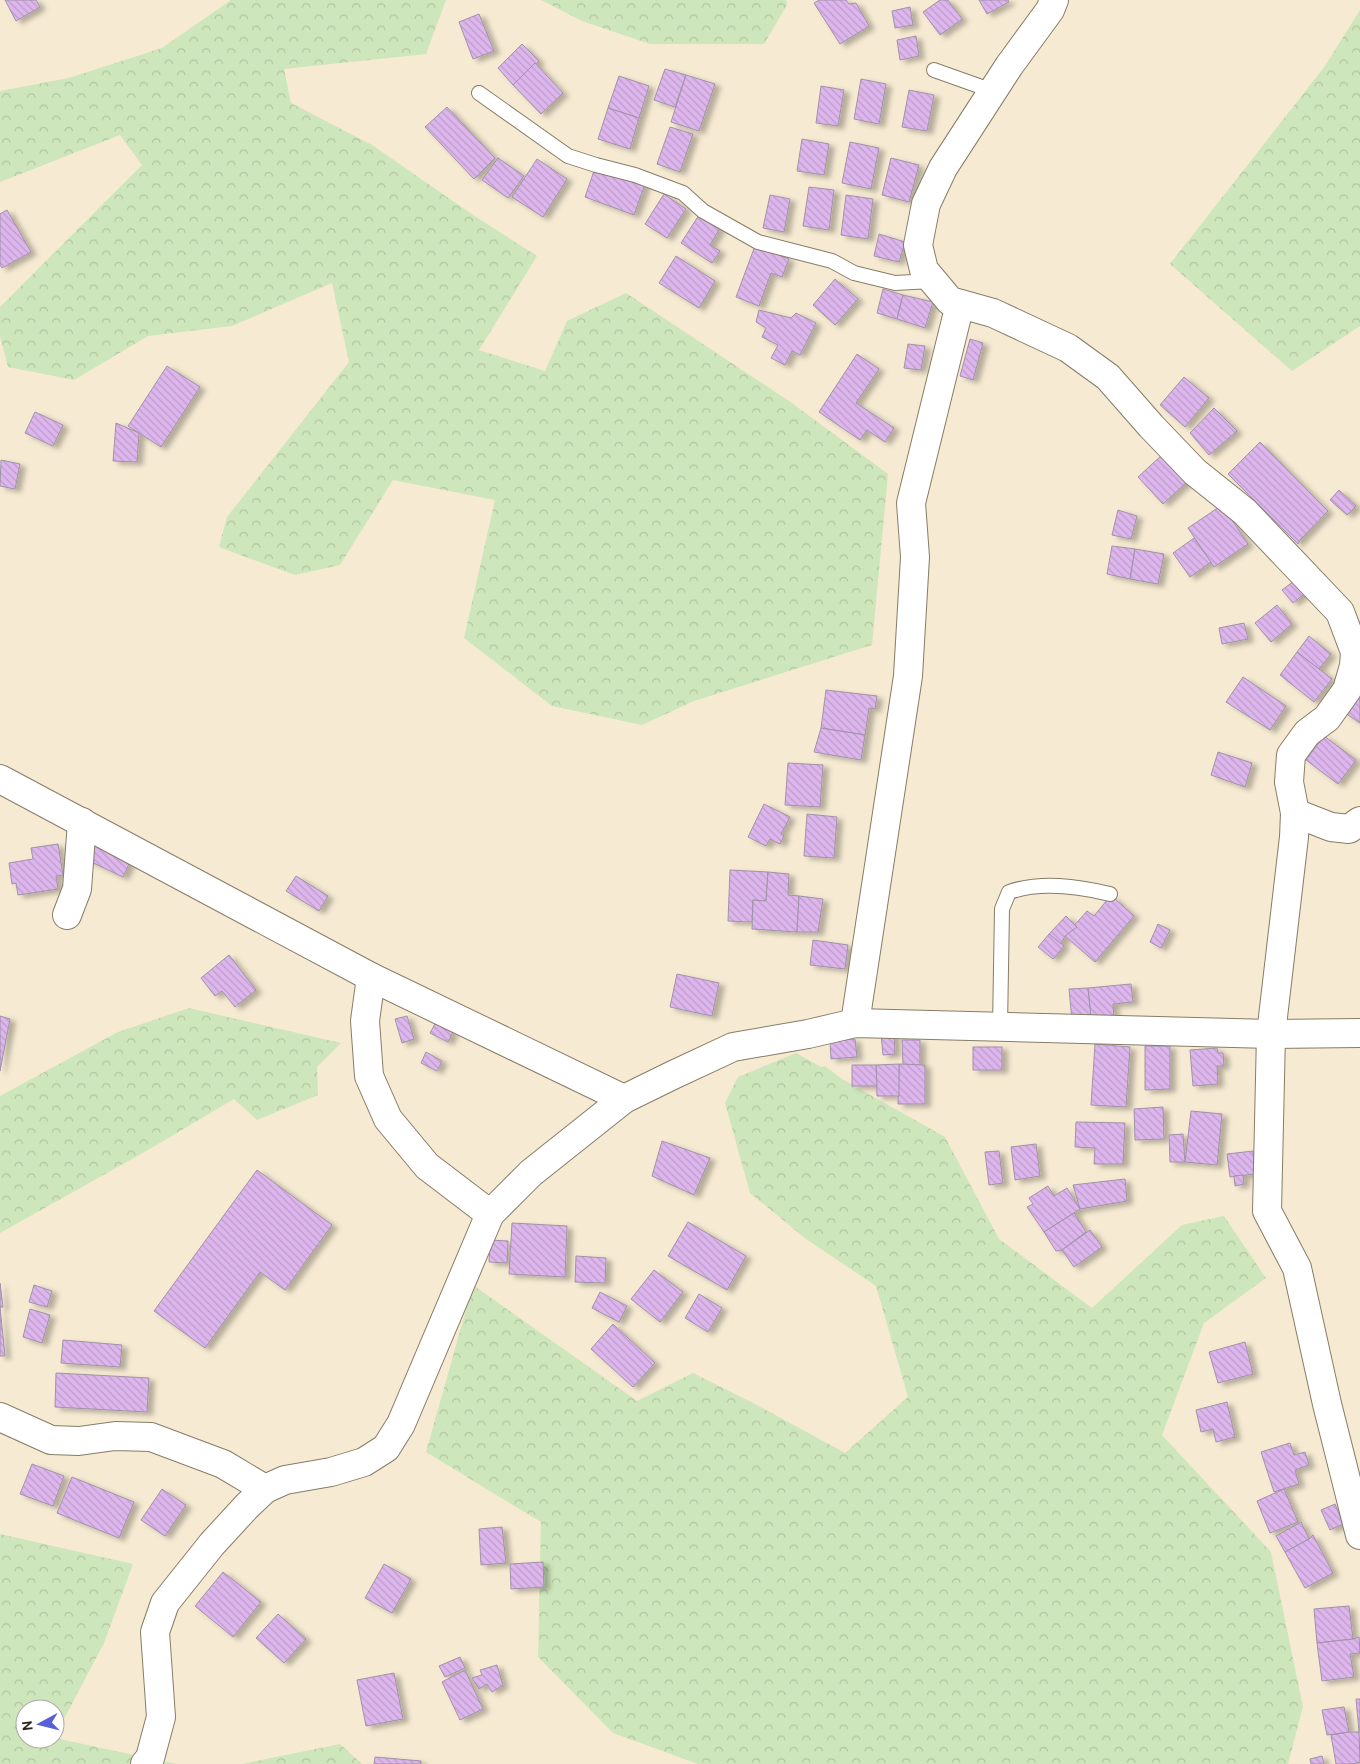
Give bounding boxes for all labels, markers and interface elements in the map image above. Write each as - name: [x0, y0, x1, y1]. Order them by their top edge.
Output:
- north arrow: [15, 1699, 65, 1749]
- text: N: [18, 1720, 37, 1732]

